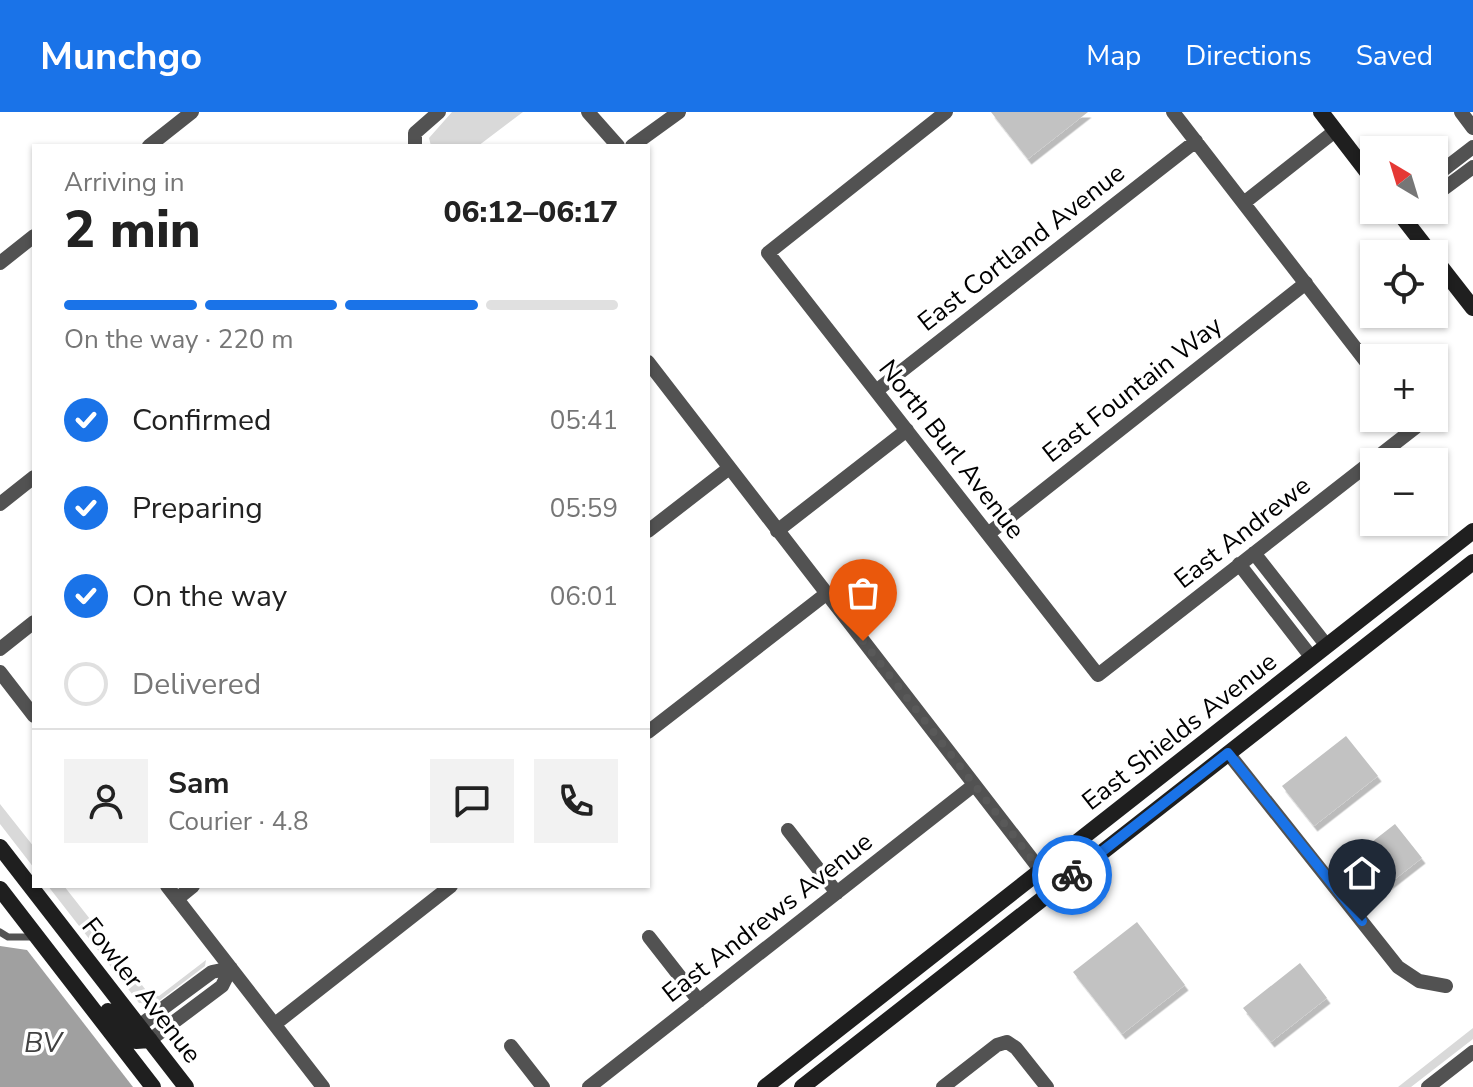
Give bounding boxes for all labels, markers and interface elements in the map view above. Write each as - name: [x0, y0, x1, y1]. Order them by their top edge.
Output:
- text: Munchgo: [40, 31, 202, 82]
- text: Map: [1086, 37, 1141, 75]
- text: Directions: [1185, 37, 1312, 75]
- text: Saved: [1356, 37, 1433, 75]
- north arrow: [1360, 136, 1448, 224]
- map controls: [1360, 136, 1448, 536]
- street label: East Cortland Avenue: [911, 156, 1132, 339]
- text: Arriving in: [64, 165, 185, 200]
- text: 06:12–06:17: [443, 192, 618, 233]
- text: 2 min: [64, 194, 201, 265]
- button: locate: [1360, 240, 1448, 328]
- street label: East Fountain Way: [1035, 308, 1230, 471]
- text: On the way · 220 m: [64, 322, 293, 357]
- button: +: [1360, 344, 1448, 432]
- street label: North Burl Avenue: [871, 352, 1033, 546]
- icon: check: [64, 398, 108, 442]
- text: Confirmed: [132, 400, 272, 441]
- text: 05:41: [550, 403, 618, 438]
- button: −: [1360, 448, 1448, 536]
- street label: East Andrewe: [1167, 468, 1318, 597]
- icon: check: [64, 486, 108, 530]
- text: Preparing: [132, 488, 263, 529]
- text: 05:59: [550, 491, 618, 526]
- pin: [829, 559, 897, 641]
- icon: bag: [841, 571, 885, 615]
- icon: check: [64, 574, 108, 618]
- text: On the way: [132, 576, 287, 617]
- text: 06:01: [550, 579, 618, 614]
- street label: East Shields Avenue: [1075, 644, 1284, 818]
- text: Delivered: [132, 664, 261, 705]
- button: person: [64, 759, 148, 843]
- button: chat: [430, 759, 514, 843]
- button: phone: [534, 759, 618, 843]
- text: Sam: [168, 763, 230, 804]
- text: Courier · 4.8: [168, 804, 309, 839]
- street label: East Andrews Avenue: [655, 824, 880, 1011]
- courier: [1032, 835, 1112, 915]
- pin: [1328, 839, 1396, 921]
- icon: home: [1340, 851, 1384, 895]
- icon: bike: [1050, 853, 1094, 897]
- street label: Fowler Avenue: [74, 910, 210, 1070]
- water label: BV: [24, 1024, 65, 1062]

